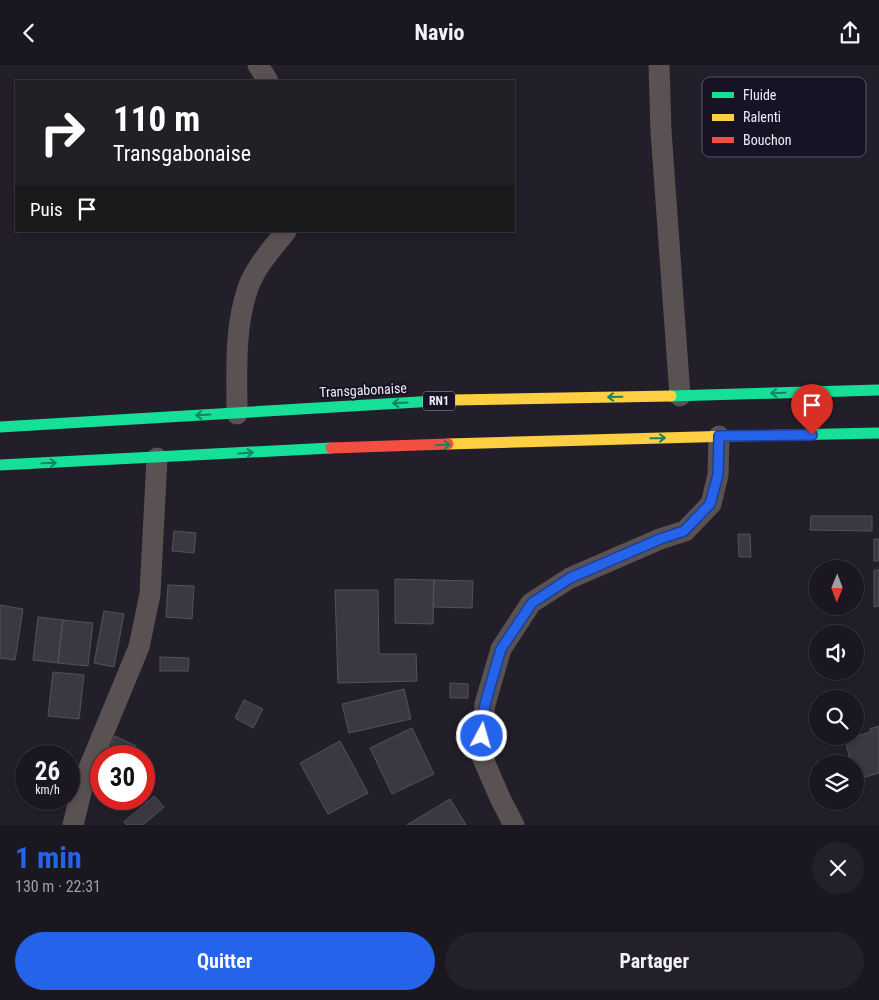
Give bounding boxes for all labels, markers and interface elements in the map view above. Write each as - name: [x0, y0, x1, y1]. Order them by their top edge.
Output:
- icon: back: [15, 19, 43, 47]
- icon: share: [836, 19, 864, 47]
- text: Navio: [414, 20, 465, 45]
- legend: [702, 77, 866, 157]
- text: Fluide: [743, 87, 777, 103]
- text: 110 m: [113, 99, 200, 140]
- icon: right: [30, 100, 95, 165]
- text: Ralenti: [743, 109, 781, 125]
- text: Bouchon: [743, 132, 791, 148]
- text: Transgabonaise: [113, 141, 251, 166]
- icon: arrive: [73, 195, 101, 223]
- text: Puis: [30, 198, 63, 221]
- street label: Transgabonaise: [319, 380, 408, 400]
- pin: [791, 384, 833, 435]
- one-way arrow: [770, 388, 786, 398]
- road number: RN1: [423, 391, 455, 411]
- icon: arrive: [798, 391, 826, 419]
- one-way arrow: [608, 392, 624, 402]
- one-way arrow: [393, 398, 409, 407]
- one-way arrow: [196, 411, 212, 420]
- one-way arrow: [650, 433, 666, 443]
- one-way arrow: [435, 440, 451, 449]
- one-way arrow: [238, 448, 254, 458]
- one-way arrow: [40, 458, 56, 468]
- north arrow: [809, 560, 864, 615]
- map controls: [809, 560, 864, 810]
- button: sound: [809, 625, 864, 680]
- button: search: [809, 690, 864, 745]
- position arrow: [455, 709, 507, 761]
- speed limit sign: 30: [90, 745, 155, 810]
- button: layers: [809, 755, 864, 810]
- text: 26: [35, 757, 60, 786]
- text: km/h: [35, 783, 60, 797]
- text: 1 min: [15, 840, 82, 875]
- button: close: [812, 842, 864, 894]
- text: 130 m · 22:31: [15, 877, 101, 896]
- button: Quitter: [15, 932, 435, 990]
- button: Partager: [445, 932, 864, 990]

